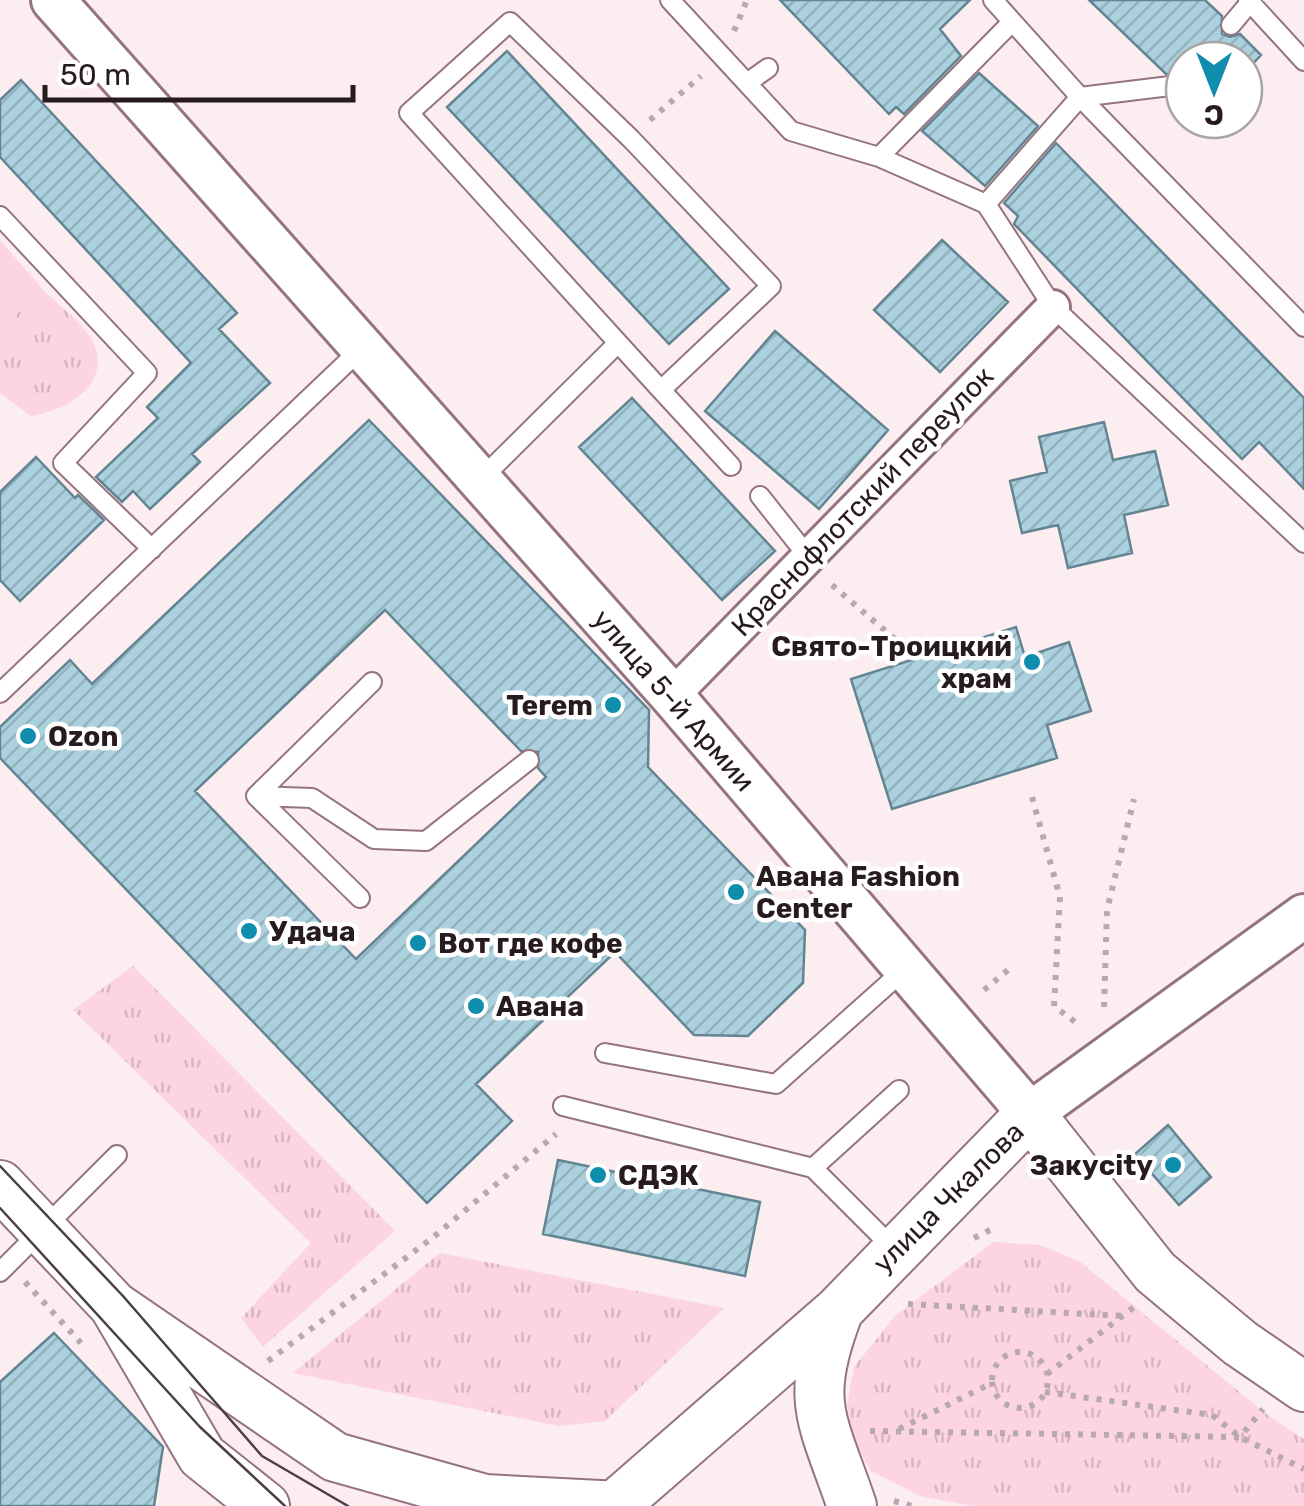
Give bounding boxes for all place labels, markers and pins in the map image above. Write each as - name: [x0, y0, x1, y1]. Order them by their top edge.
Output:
- place label: Свято-Троицкий храм: [771, 630, 1012, 695]
- marker: Свято-Троицкий храм: [1021, 651, 1043, 673]
- place label: Terem: [506, 689, 593, 722]
- marker: Terem: [602, 694, 624, 716]
- place label: Ozon: [48, 720, 118, 753]
- marker: Ozon: [17, 725, 39, 747]
- place label: Авана Fashion Center: [756, 860, 960, 925]
- marker: Авана Fashion Center: [725, 881, 747, 903]
- place label: Удача: [269, 915, 356, 948]
- marker: Удача: [238, 920, 260, 942]
- place label: Вот где кофе: [438, 927, 623, 960]
- marker: Вот где кофе: [407, 932, 429, 954]
- place label: Авана: [496, 990, 584, 1023]
- marker: Авана: [465, 995, 487, 1017]
- place label: Закуcity: [1030, 1149, 1153, 1182]
- marker: Закуcity: [1162, 1154, 1184, 1176]
- place label: СДЭК: [618, 1159, 699, 1192]
- marker: СДЭК: [587, 1164, 609, 1186]

